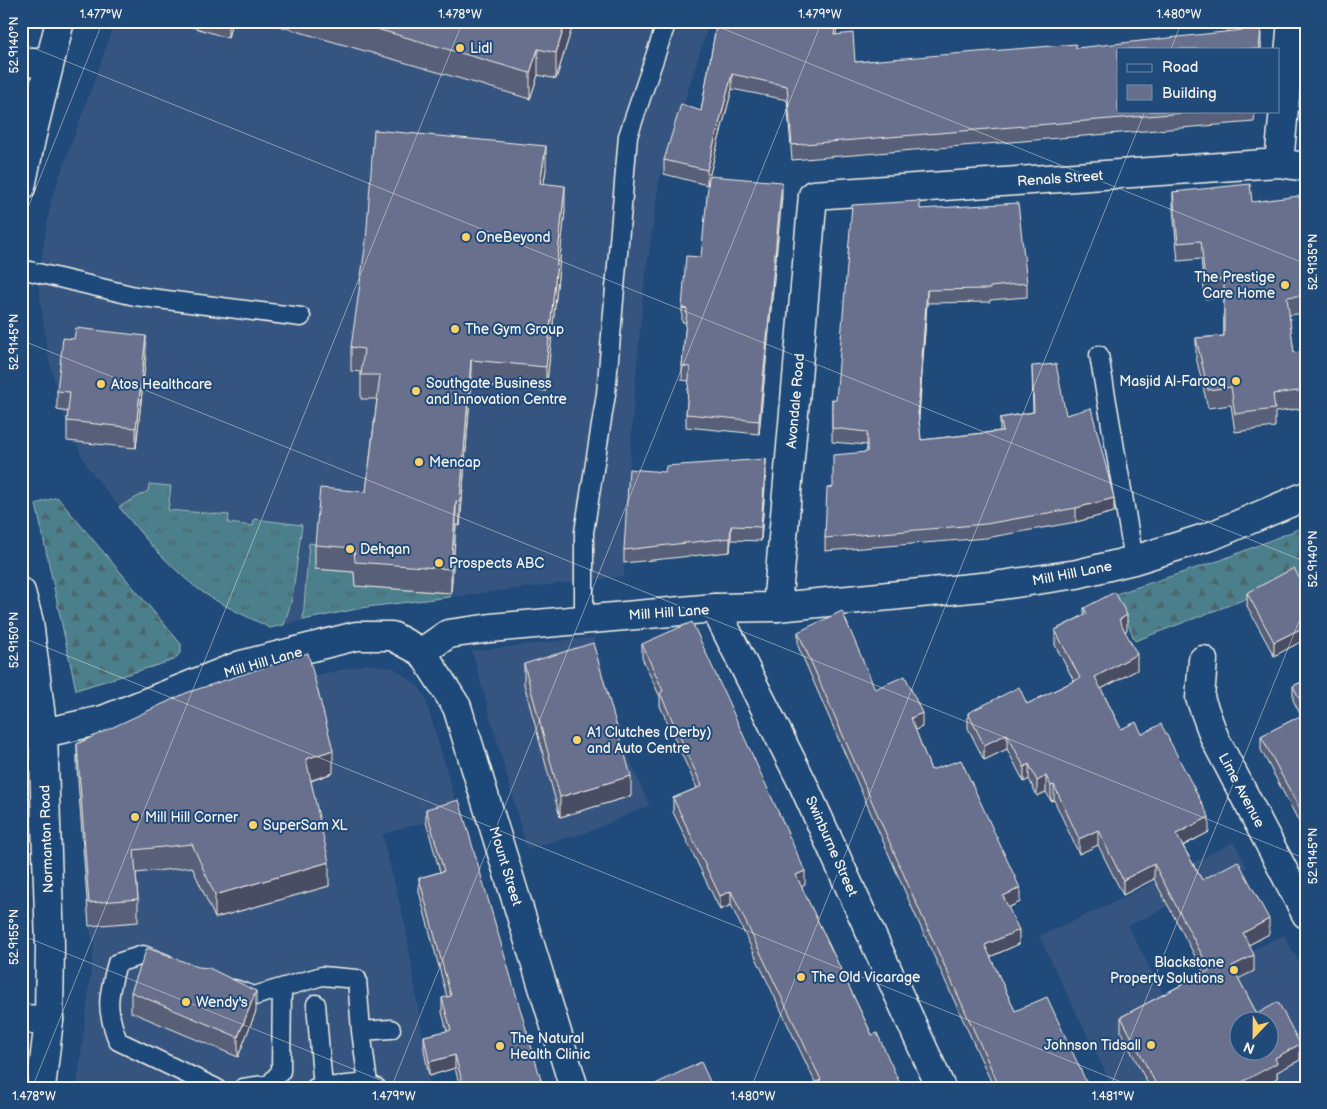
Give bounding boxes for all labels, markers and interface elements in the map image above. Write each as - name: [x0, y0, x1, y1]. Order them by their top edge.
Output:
- text: 1.477°W: [80, 7, 122, 22]
- text: 1.478°W: [438, 7, 482, 22]
- text: 1.479°W: [798, 7, 842, 22]
- text: 1.480°W: [1157, 7, 1201, 22]
- text: 52.9140°N: [7, 17, 22, 73]
- place label: Lidl: [470, 40, 492, 57]
- marker: Lidl: [454, 42, 466, 54]
- legend: [1117, 48, 1280, 112]
- text: Road: [1162, 58, 1198, 77]
- text: Building: [1162, 84, 1217, 103]
- street label: Renals Street: [1017, 167, 1104, 190]
- place label: OneBeyond: [476, 229, 550, 246]
- marker: OneBeyond: [460, 231, 472, 243]
- text: 52.9135°N: [1306, 234, 1321, 290]
- place label: The Prestige Care Home: [1194, 269, 1275, 302]
- marker: The Prestige Care Home: [1279, 279, 1291, 291]
- text: 52.9145°N: [7, 314, 22, 370]
- place label: The Gym Group: [465, 321, 564, 338]
- marker: The Gym Group: [449, 323, 461, 335]
- street label: Avondale Road: [783, 353, 808, 449]
- place label: Masjid Al-Farooq: [1119, 373, 1226, 390]
- place label: Southgate Business and Innovation Centre: [426, 375, 567, 408]
- marker: Masjid Al-Farooq: [1230, 375, 1242, 387]
- place label: Atos Healthcare: [111, 376, 212, 393]
- marker: Atos Healthcare: [95, 378, 107, 390]
- marker: Southgate Business and Innovation Centre: [410, 385, 422, 397]
- place label: Mencap: [429, 454, 481, 471]
- marker: Mencap: [413, 456, 425, 468]
- text: 52.9140°N: [1306, 531, 1321, 587]
- place label: Dehqan: [360, 541, 410, 558]
- marker: Dehqan: [344, 543, 356, 555]
- place label: Prospects ABC: [449, 555, 544, 572]
- marker: Prospects ABC: [433, 557, 445, 569]
- street label: Mill Hill Lane: [1031, 557, 1113, 590]
- street label: Mill Hill Lane: [628, 601, 710, 624]
- text: 52.9150°N: [7, 612, 22, 668]
- street label: Mill Hill Lane: [222, 643, 304, 682]
- place label: A1 Clutches (Derby) and Auto Centre: [587, 724, 711, 757]
- marker: A1 Clutches (Derby) and Auto Centre: [571, 734, 583, 746]
- street label: Lime Avenue: [1215, 750, 1268, 830]
- street label: Normanton Road: [36, 785, 57, 893]
- street label: Swinburne Street: [802, 793, 862, 900]
- place label: Mill Hill Corner: [145, 809, 239, 826]
- marker: Mill Hill Corner: [129, 811, 141, 823]
- place label: SuperSam XL: [263, 817, 348, 834]
- marker: SuperSam XL: [247, 819, 259, 831]
- street label: Mount Street: [485, 825, 526, 908]
- text: 52.9145°N: [1306, 828, 1321, 884]
- text: 52.9155°N: [7, 909, 22, 965]
- place label: Blackstone Property Solutions: [1110, 954, 1224, 987]
- marker: Blackstone Property Solutions: [1228, 964, 1240, 976]
- place label: The Old Vicarage: [811, 969, 920, 986]
- marker: The Old Vicarage: [795, 971, 807, 983]
- place label: Wendy's: [196, 994, 248, 1011]
- marker: Wendy's: [180, 996, 192, 1008]
- north arrow: [1230, 1012, 1280, 1062]
- place label: The Natural Health Clinic: [510, 1030, 590, 1063]
- place label: Johnson Tidsall: [1044, 1037, 1141, 1054]
- text: N: [1241, 1038, 1257, 1057]
- marker: Johnson Tidsall: [1145, 1039, 1157, 1051]
- marker: The Natural Health Clinic: [494, 1040, 506, 1052]
- text: 1.478°W: [12, 1089, 56, 1104]
- text: 1.479°W: [372, 1089, 416, 1104]
- text: 1.480°W: [731, 1089, 775, 1104]
- text: 1.481°W: [1092, 1089, 1134, 1104]

